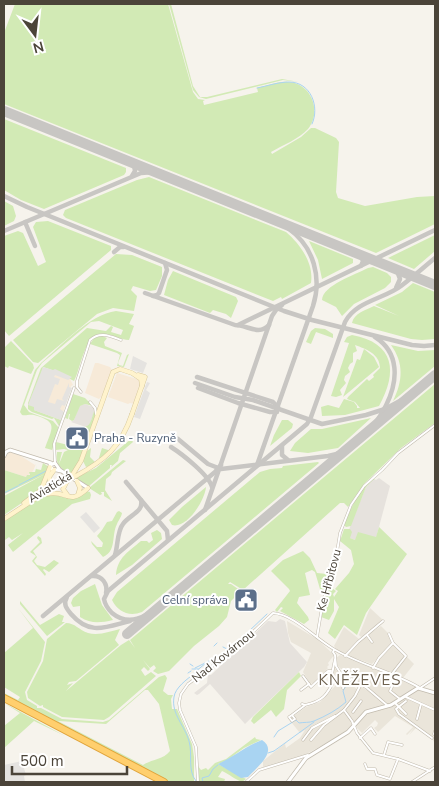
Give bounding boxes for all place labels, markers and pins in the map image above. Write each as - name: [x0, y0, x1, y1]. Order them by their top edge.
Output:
- public building icon: Praha - Ruzyně: [64, 425, 90, 451]
- place label: Praha - Ruzyně: [94, 430, 176, 446]
- public building icon: Celní správa: [233, 587, 259, 613]
- place label: Celní správa: [162, 592, 228, 608]

